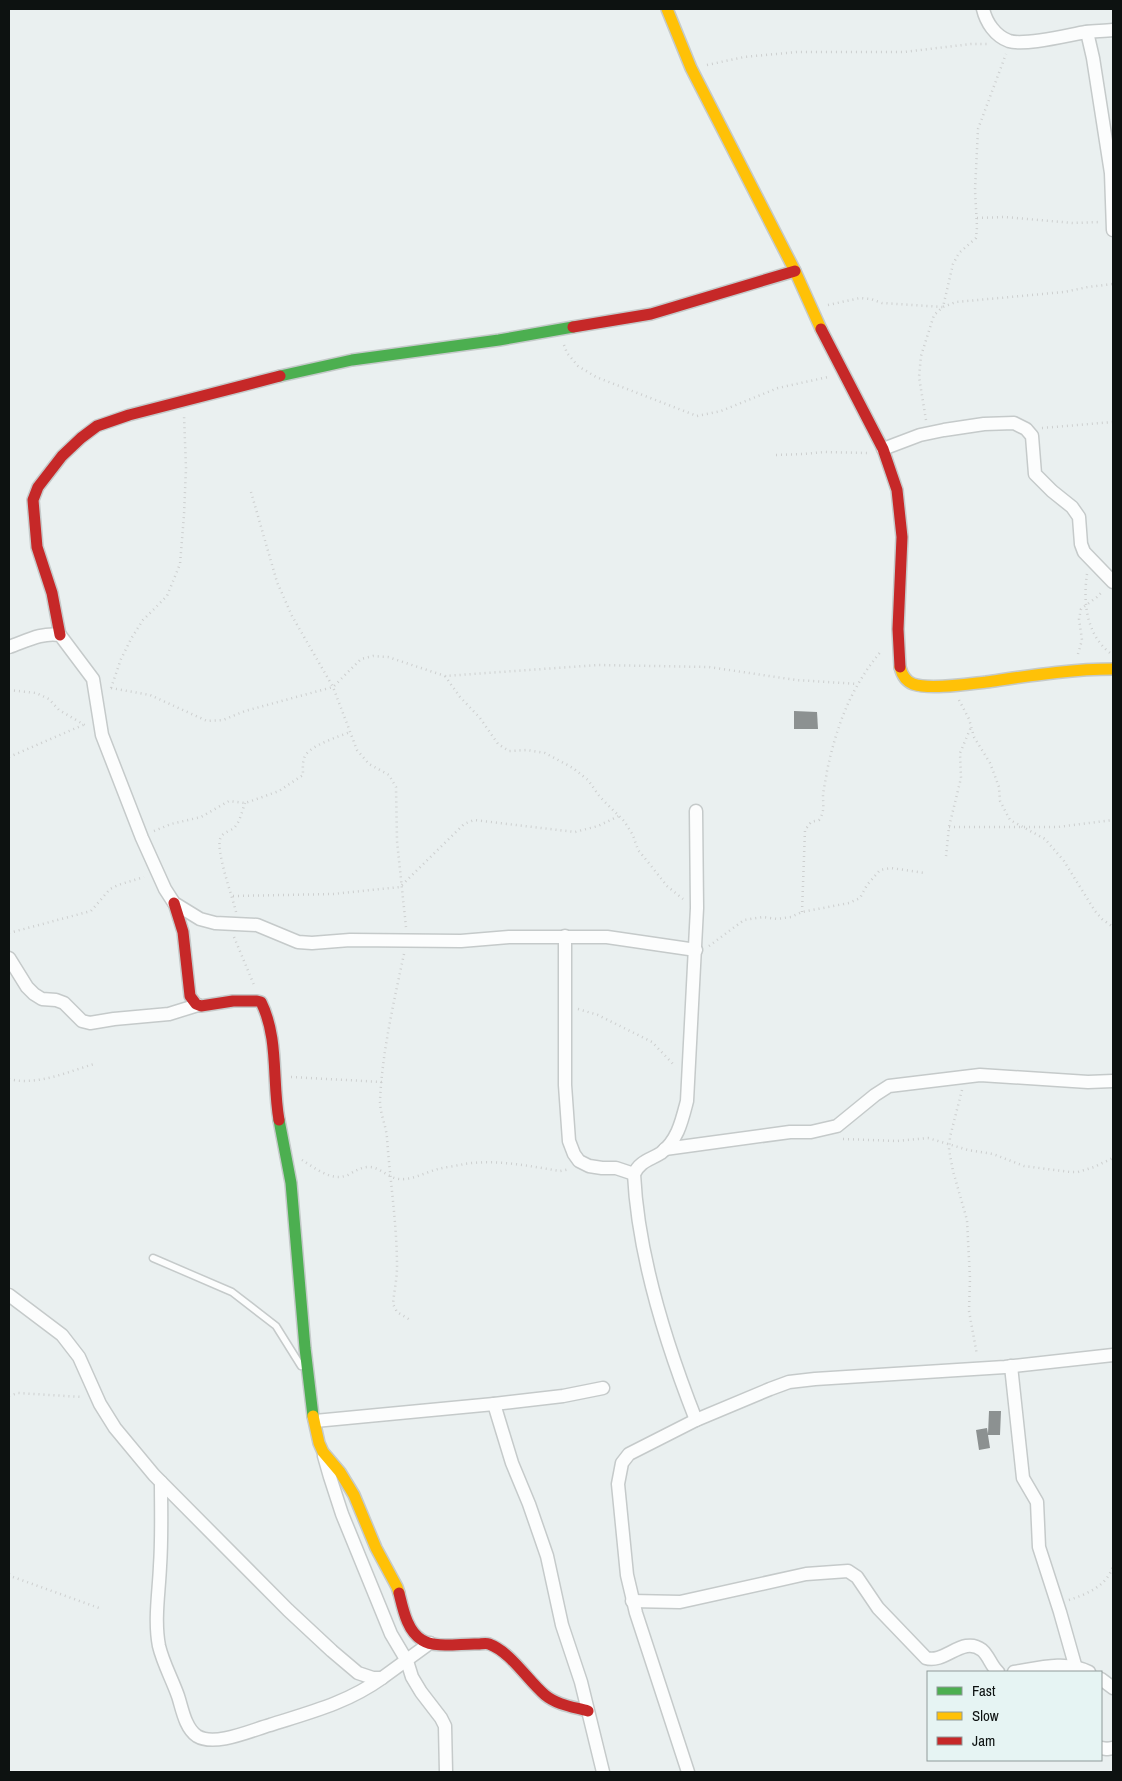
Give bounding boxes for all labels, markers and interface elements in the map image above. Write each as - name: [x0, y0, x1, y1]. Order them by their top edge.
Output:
- legend: [927, 1671, 1102, 1761]
- text: Fast: [972, 1680, 996, 1701]
- text: Slow: [972, 1705, 999, 1726]
- text: Jam: [972, 1730, 995, 1751]

